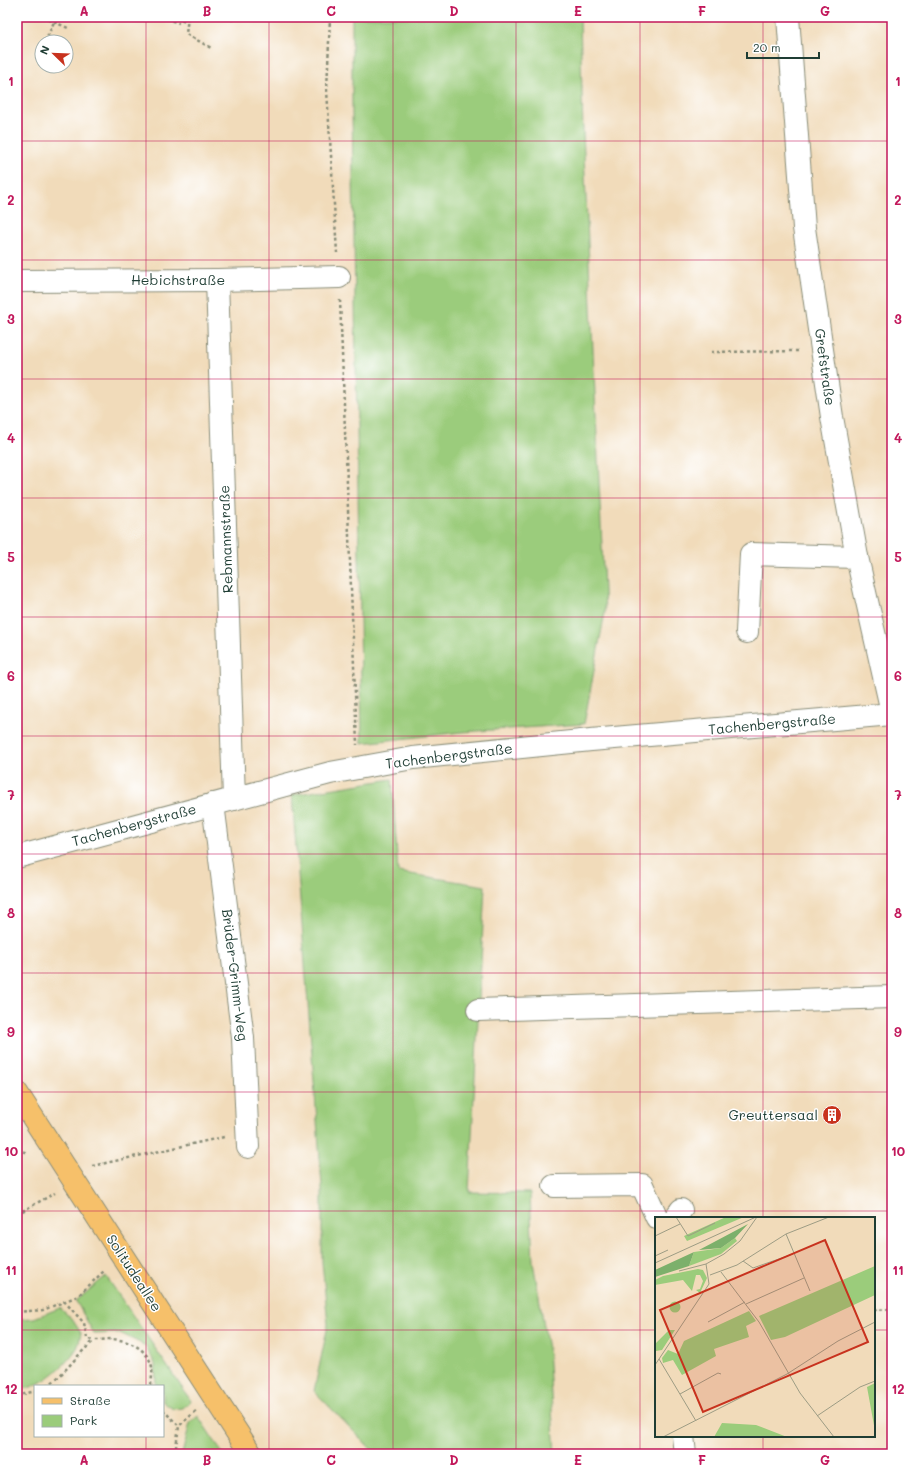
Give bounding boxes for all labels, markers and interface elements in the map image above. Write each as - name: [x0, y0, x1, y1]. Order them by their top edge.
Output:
- text: A: [79, 2, 89, 19]
- text: B: [203, 2, 212, 19]
- text: C: [326, 2, 336, 19]
- text: D: [449, 2, 459, 19]
- text: E: [574, 2, 582, 19]
- text: F: [698, 2, 706, 19]
- text: G: [820, 2, 830, 19]
- north arrow: [34, 34, 74, 74]
- scale bar: [747, 34, 819, 60]
- text: 20 m: [753, 39, 781, 55]
- text: N: [36, 43, 53, 57]
- text: 1: [8, 72, 14, 89]
- text: 1: [895, 72, 901, 89]
- text: 2: [7, 191, 15, 208]
- text: 2: [894, 191, 902, 208]
- street label: Hebichstraße: [131, 270, 225, 289]
- text: 3: [7, 310, 15, 327]
- text: 3: [894, 310, 902, 327]
- street label: Grefstraße: [811, 327, 840, 407]
- text: 4: [7, 429, 15, 446]
- text: 4: [894, 429, 902, 446]
- street label: Rebmannstraße: [214, 485, 237, 593]
- text: 5: [7, 548, 15, 565]
- text: 5: [894, 548, 902, 565]
- text: 6: [7, 667, 15, 684]
- text: 6: [894, 667, 902, 684]
- street label: Tachenbergstraße: [707, 708, 837, 739]
- street label: Tachenbergstraße: [384, 738, 514, 773]
- text: 7: [7, 786, 15, 803]
- text: 7: [894, 786, 902, 803]
- street label: Tachenbergstraße: [70, 799, 198, 850]
- text: 8: [7, 904, 15, 921]
- text: 8: [894, 904, 902, 921]
- street label: Brüder-Grimm-Weg: [218, 908, 253, 1042]
- text: 9: [7, 1023, 15, 1040]
- text: 9: [894, 1023, 902, 1040]
- building icon: Greuttersaal: [821, 1104, 843, 1126]
- place label: Greuttersaal: [728, 1105, 818, 1124]
- text: 10: [4, 1142, 18, 1159]
- text: 10: [891, 1142, 905, 1159]
- inset map: [655, 1217, 875, 1437]
- street label: Solitudeallee: [102, 1230, 166, 1315]
- text: 11: [5, 1261, 17, 1278]
- text: 11: [892, 1261, 904, 1278]
- text: 12: [4, 1380, 18, 1397]
- text: 12: [891, 1380, 905, 1397]
- legend: [34, 1385, 164, 1437]
- text: Straße: [70, 1392, 111, 1408]
- text: Park: [70, 1412, 97, 1428]
- text: A: [79, 1451, 89, 1468]
- text: B: [203, 1451, 212, 1468]
- text: C: [326, 1451, 336, 1468]
- text: D: [449, 1451, 459, 1468]
- text: E: [574, 1451, 582, 1468]
- text: F: [698, 1451, 706, 1468]
- text: G: [820, 1451, 830, 1468]

